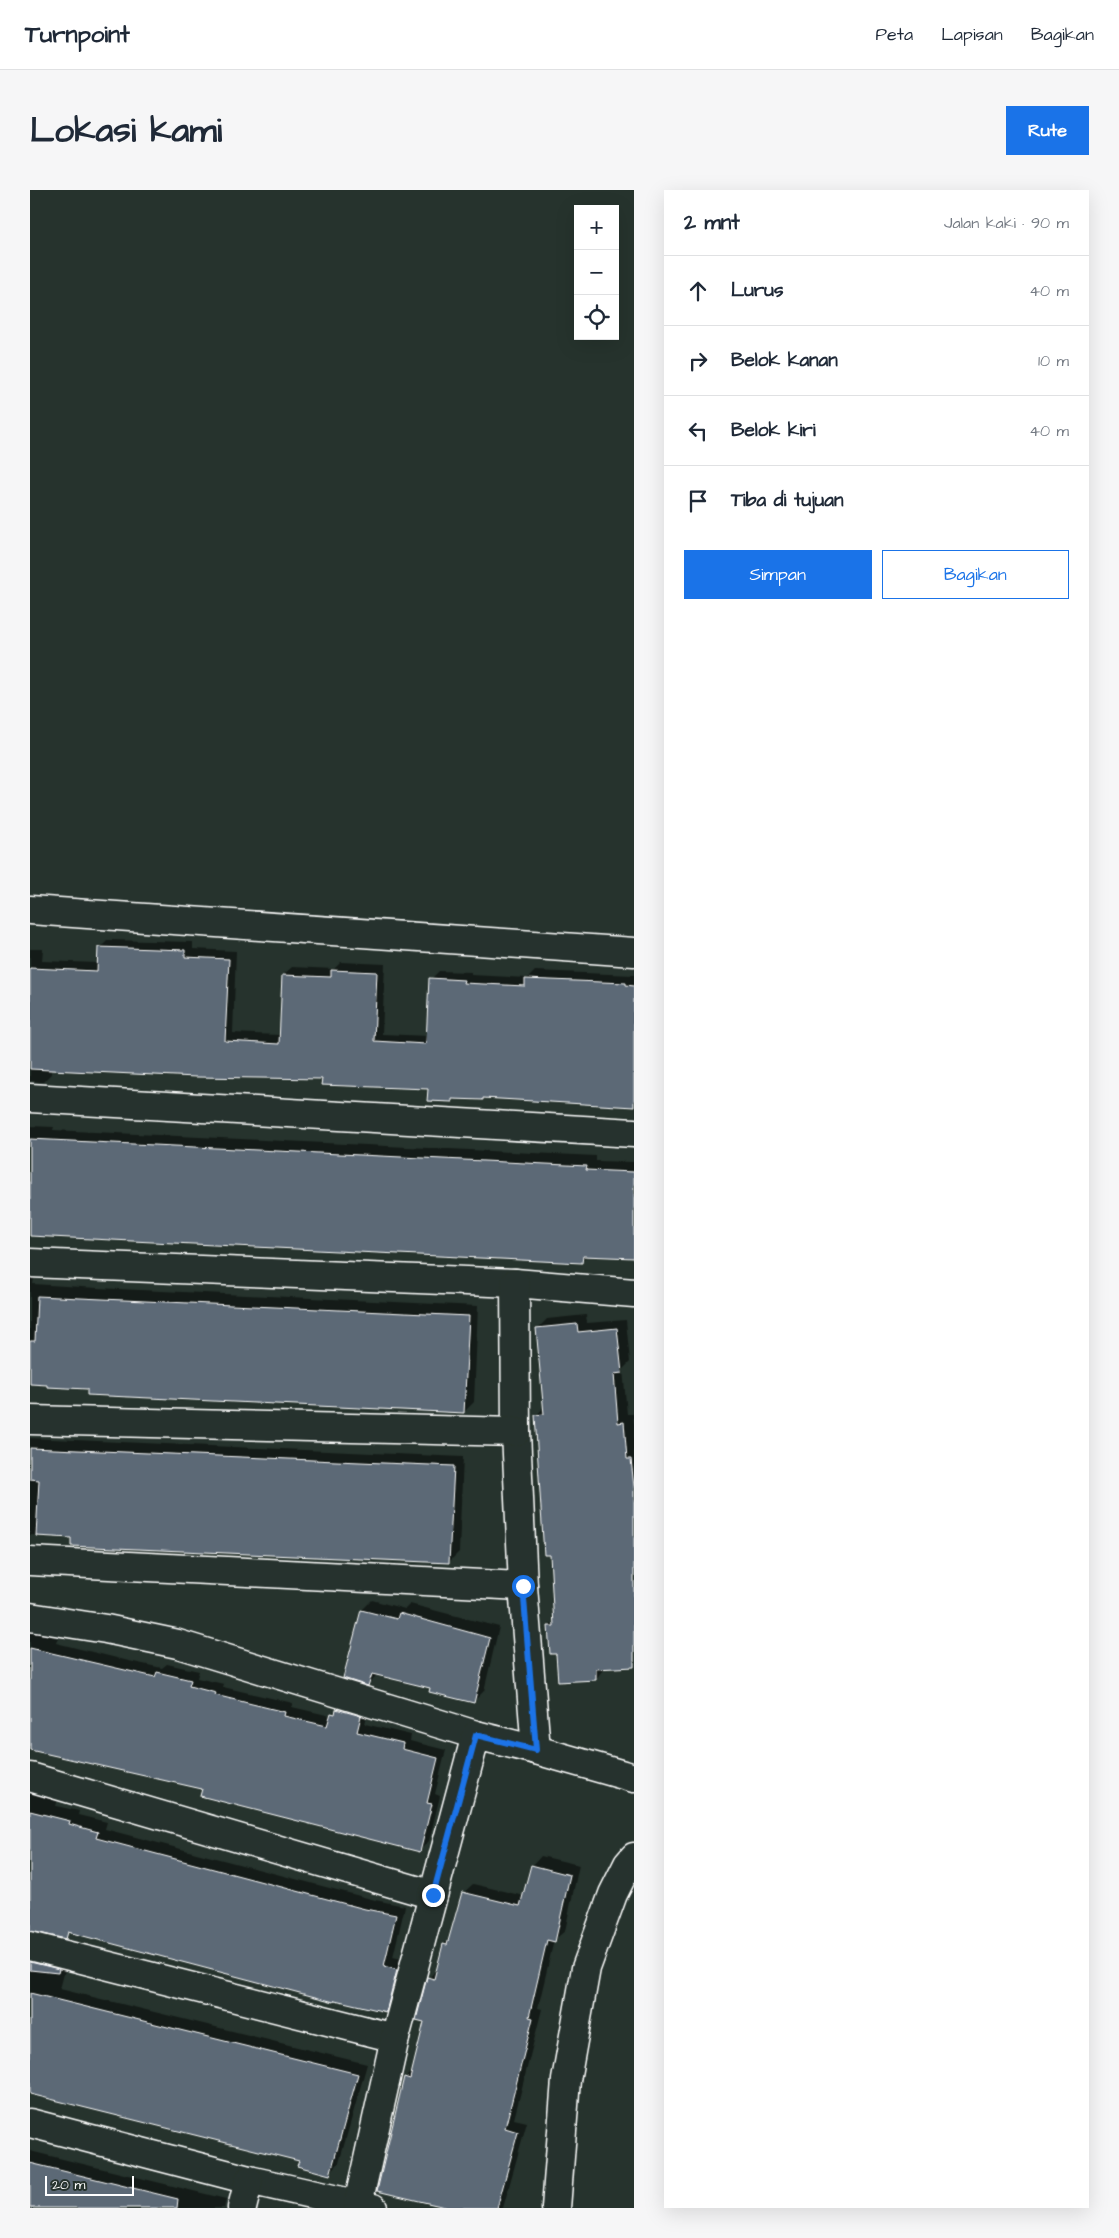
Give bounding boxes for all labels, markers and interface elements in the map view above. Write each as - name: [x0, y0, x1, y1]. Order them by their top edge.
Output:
- text: Turnpoint: [25, 18, 130, 52]
- text: Peta: [876, 22, 913, 47]
- text: Lapisan: [941, 22, 1003, 47]
- text: Bagikan: [1031, 22, 1094, 47]
- text: Lokasi kami: [30, 106, 222, 155]
- button: Rute: [1006, 106, 1089, 155]
- map controls: [574, 205, 619, 340]
- button: +: [574, 205, 619, 250]
- text: 2 mnt: [684, 208, 740, 237]
- text: Jalan kaki · 90 m: [944, 212, 1069, 234]
- button: −: [574, 250, 619, 295]
- icon: ahead: [684, 277, 712, 305]
- text: Lurus: [731, 277, 783, 304]
- text: 40 m: [1029, 280, 1069, 302]
- button: locate: [574, 295, 619, 340]
- icon: right: [684, 347, 712, 375]
- text: Belok kanan: [731, 347, 838, 374]
- text: 10 m: [1038, 350, 1069, 372]
- icon: left: [684, 417, 712, 445]
- text: Belok kiri: [731, 417, 816, 444]
- text: 40 m: [1029, 420, 1069, 442]
- icon: arrive: [684, 487, 712, 515]
- text: Tiba di tujuan: [731, 487, 843, 514]
- button: Simpan: [684, 550, 872, 599]
- button: Bagikan: [882, 550, 1069, 599]
- route start: [512, 1575, 535, 1598]
- route end: [422, 1884, 445, 1907]
- scale bar: [45, 2173, 134, 2196]
- text: 20 m: [52, 2175, 85, 2195]

